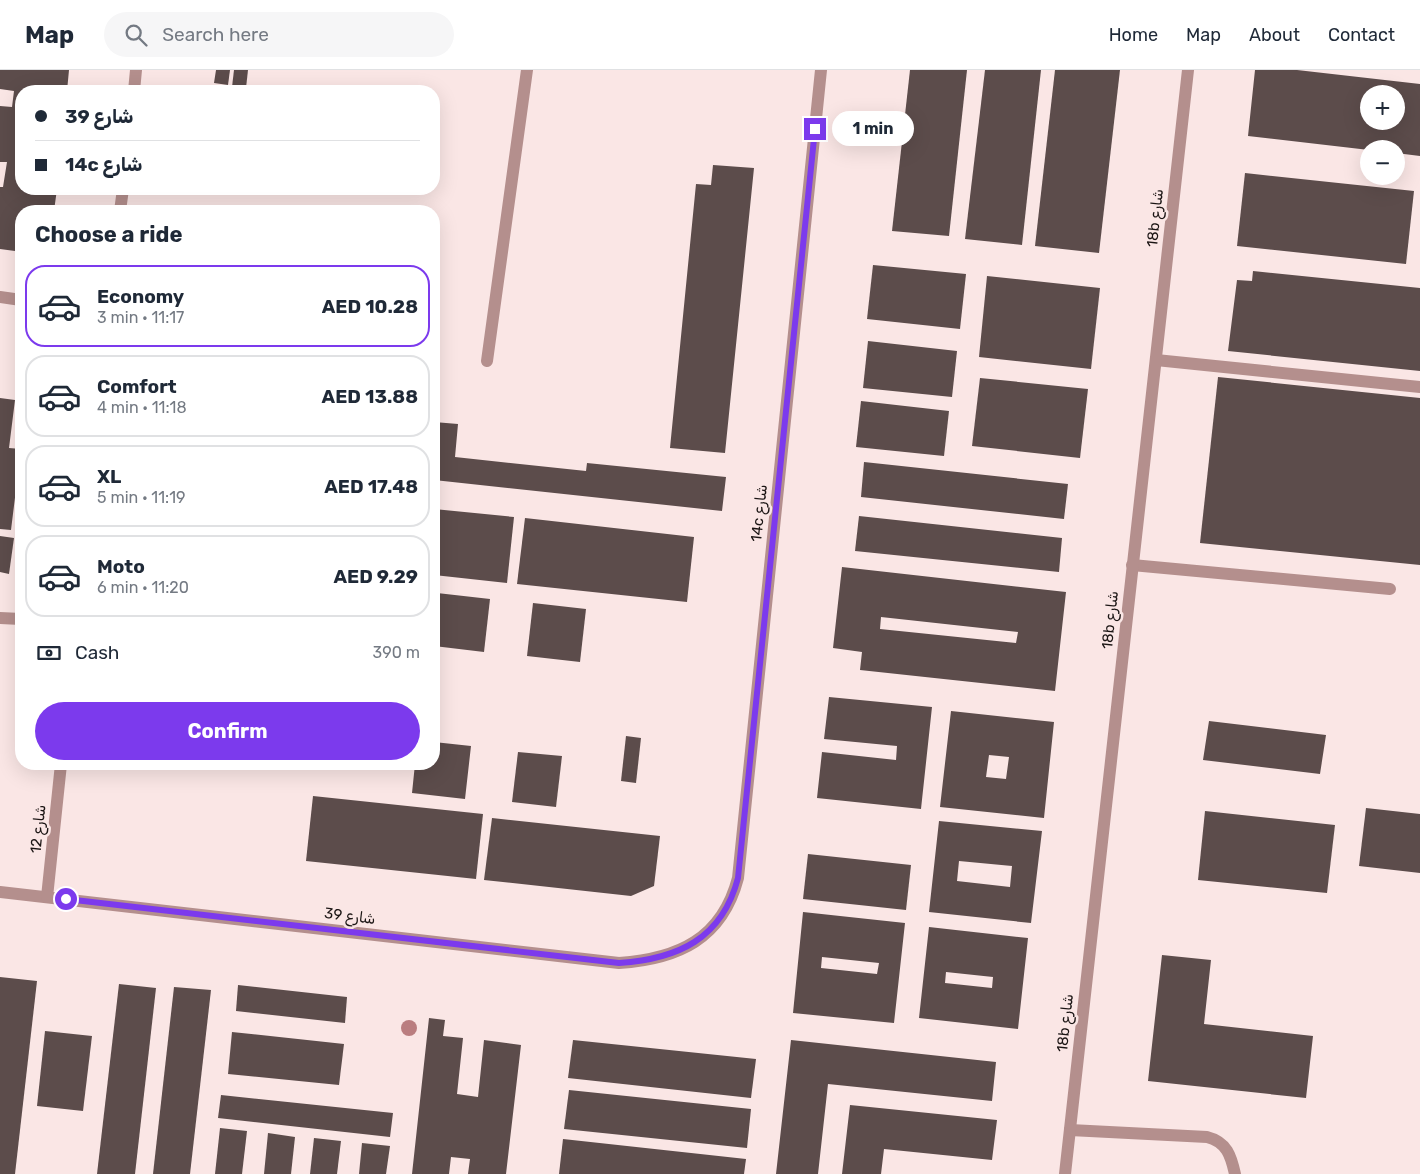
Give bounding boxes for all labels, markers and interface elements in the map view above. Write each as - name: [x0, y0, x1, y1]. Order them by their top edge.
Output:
- search box: [104, 12, 454, 57]
- text: Map: [25, 21, 74, 49]
- icon: search: [122, 21, 150, 49]
- text: Search here: [162, 23, 269, 46]
- text: Home: [1109, 24, 1158, 46]
- text: Map: [1186, 24, 1221, 46]
- text: About: [1249, 24, 1300, 46]
- text: Contact: [1328, 24, 1395, 46]
- map controls: [1360, 85, 1405, 185]
- button: +: [1360, 85, 1405, 130]
- text: شارع 39: [65, 105, 134, 128]
- callout: 1 min: [832, 112, 915, 146]
- route end: [804, 118, 826, 140]
- text: 1 min: [853, 119, 893, 138]
- button: −: [1360, 140, 1405, 185]
- text: 14c شارع: [65, 153, 143, 176]
- street label: 18b شارع: [1143, 188, 1169, 248]
- text: Choose a ride: [35, 221, 182, 248]
- icon: car: [37, 284, 82, 329]
- text: Economy: [97, 285, 184, 308]
- text: AED 10.28: [322, 295, 418, 318]
- text: 3 min · 11:17: [97, 308, 184, 327]
- icon: car: [37, 374, 82, 419]
- text: Comfort: [97, 375, 177, 398]
- text: AED 13.88: [322, 385, 418, 408]
- text: 4 min · 11:18: [97, 398, 187, 417]
- icon: car: [37, 464, 82, 509]
- text: XL: [97, 465, 121, 488]
- text: AED 17.48: [324, 475, 418, 498]
- street label: 14c شارع: [747, 483, 773, 543]
- text: 5 min · 11:19: [97, 488, 185, 507]
- icon: car: [37, 554, 82, 599]
- text: Moto: [97, 555, 145, 578]
- text: AED 9.29: [333, 565, 418, 588]
- text: 6 min · 11:20: [97, 578, 189, 597]
- street label: 18b شارع: [1098, 590, 1124, 650]
- icon: cash: [35, 639, 63, 667]
- text: Cash: [75, 641, 119, 664]
- text: 390 m: [373, 643, 420, 662]
- button: Confirm: [35, 702, 420, 760]
- street label: شارع 12: [26, 804, 51, 854]
- route start: [55, 888, 77, 910]
- street label: شارع 39: [323, 904, 377, 930]
- street label: 18b شارع: [1053, 993, 1079, 1053]

